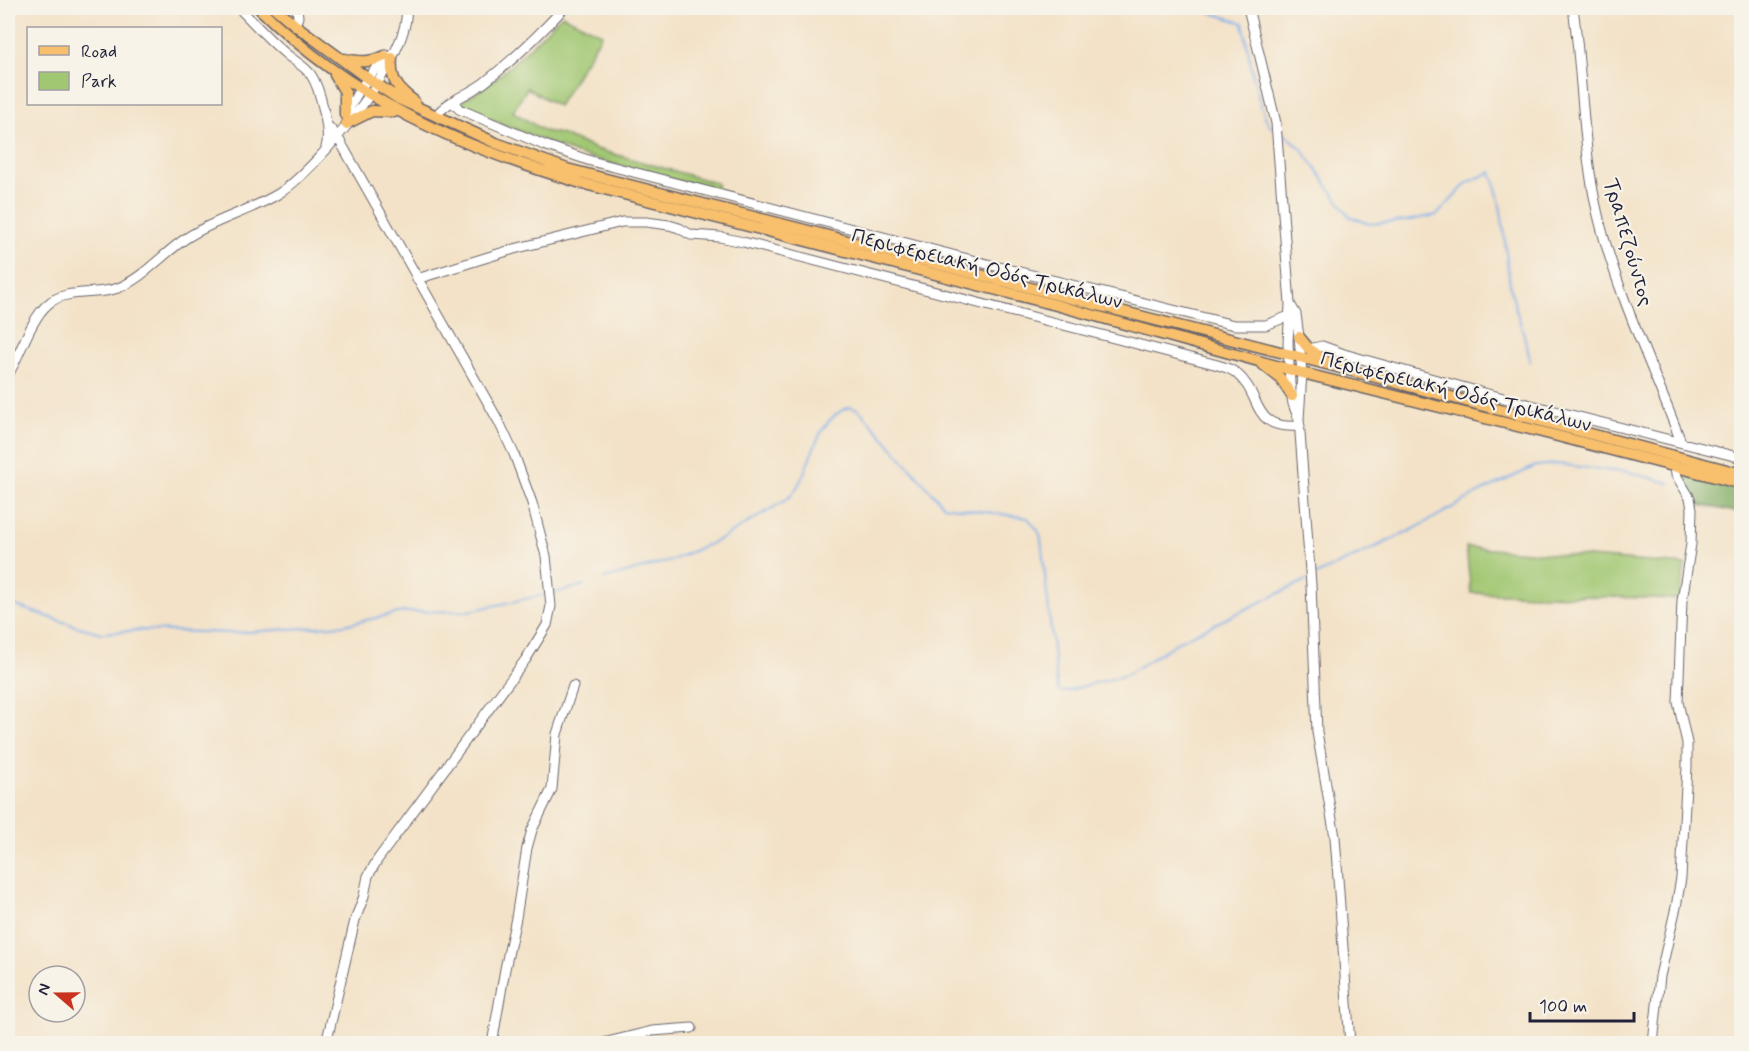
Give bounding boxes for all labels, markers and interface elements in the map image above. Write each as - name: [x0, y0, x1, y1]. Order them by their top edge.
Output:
- legend: [27, 27, 222, 105]
- text: Road: [81, 40, 117, 64]
- text: Park: [81, 70, 117, 94]
- street label: Τραπεζούντος: [1596, 175, 1660, 309]
- street label: Περιφερειακή Οδός Τρικάλων: [848, 222, 1125, 316]
- street label: Περιφερειακή Οδός Τρικάλων: [1317, 345, 1594, 439]
- north arrow: [27, 964, 87, 1024]
- text: N: [33, 981, 56, 998]
- scale bar: [1530, 985, 1634, 1023]
- text: 100 m: [1539, 995, 1587, 1019]

